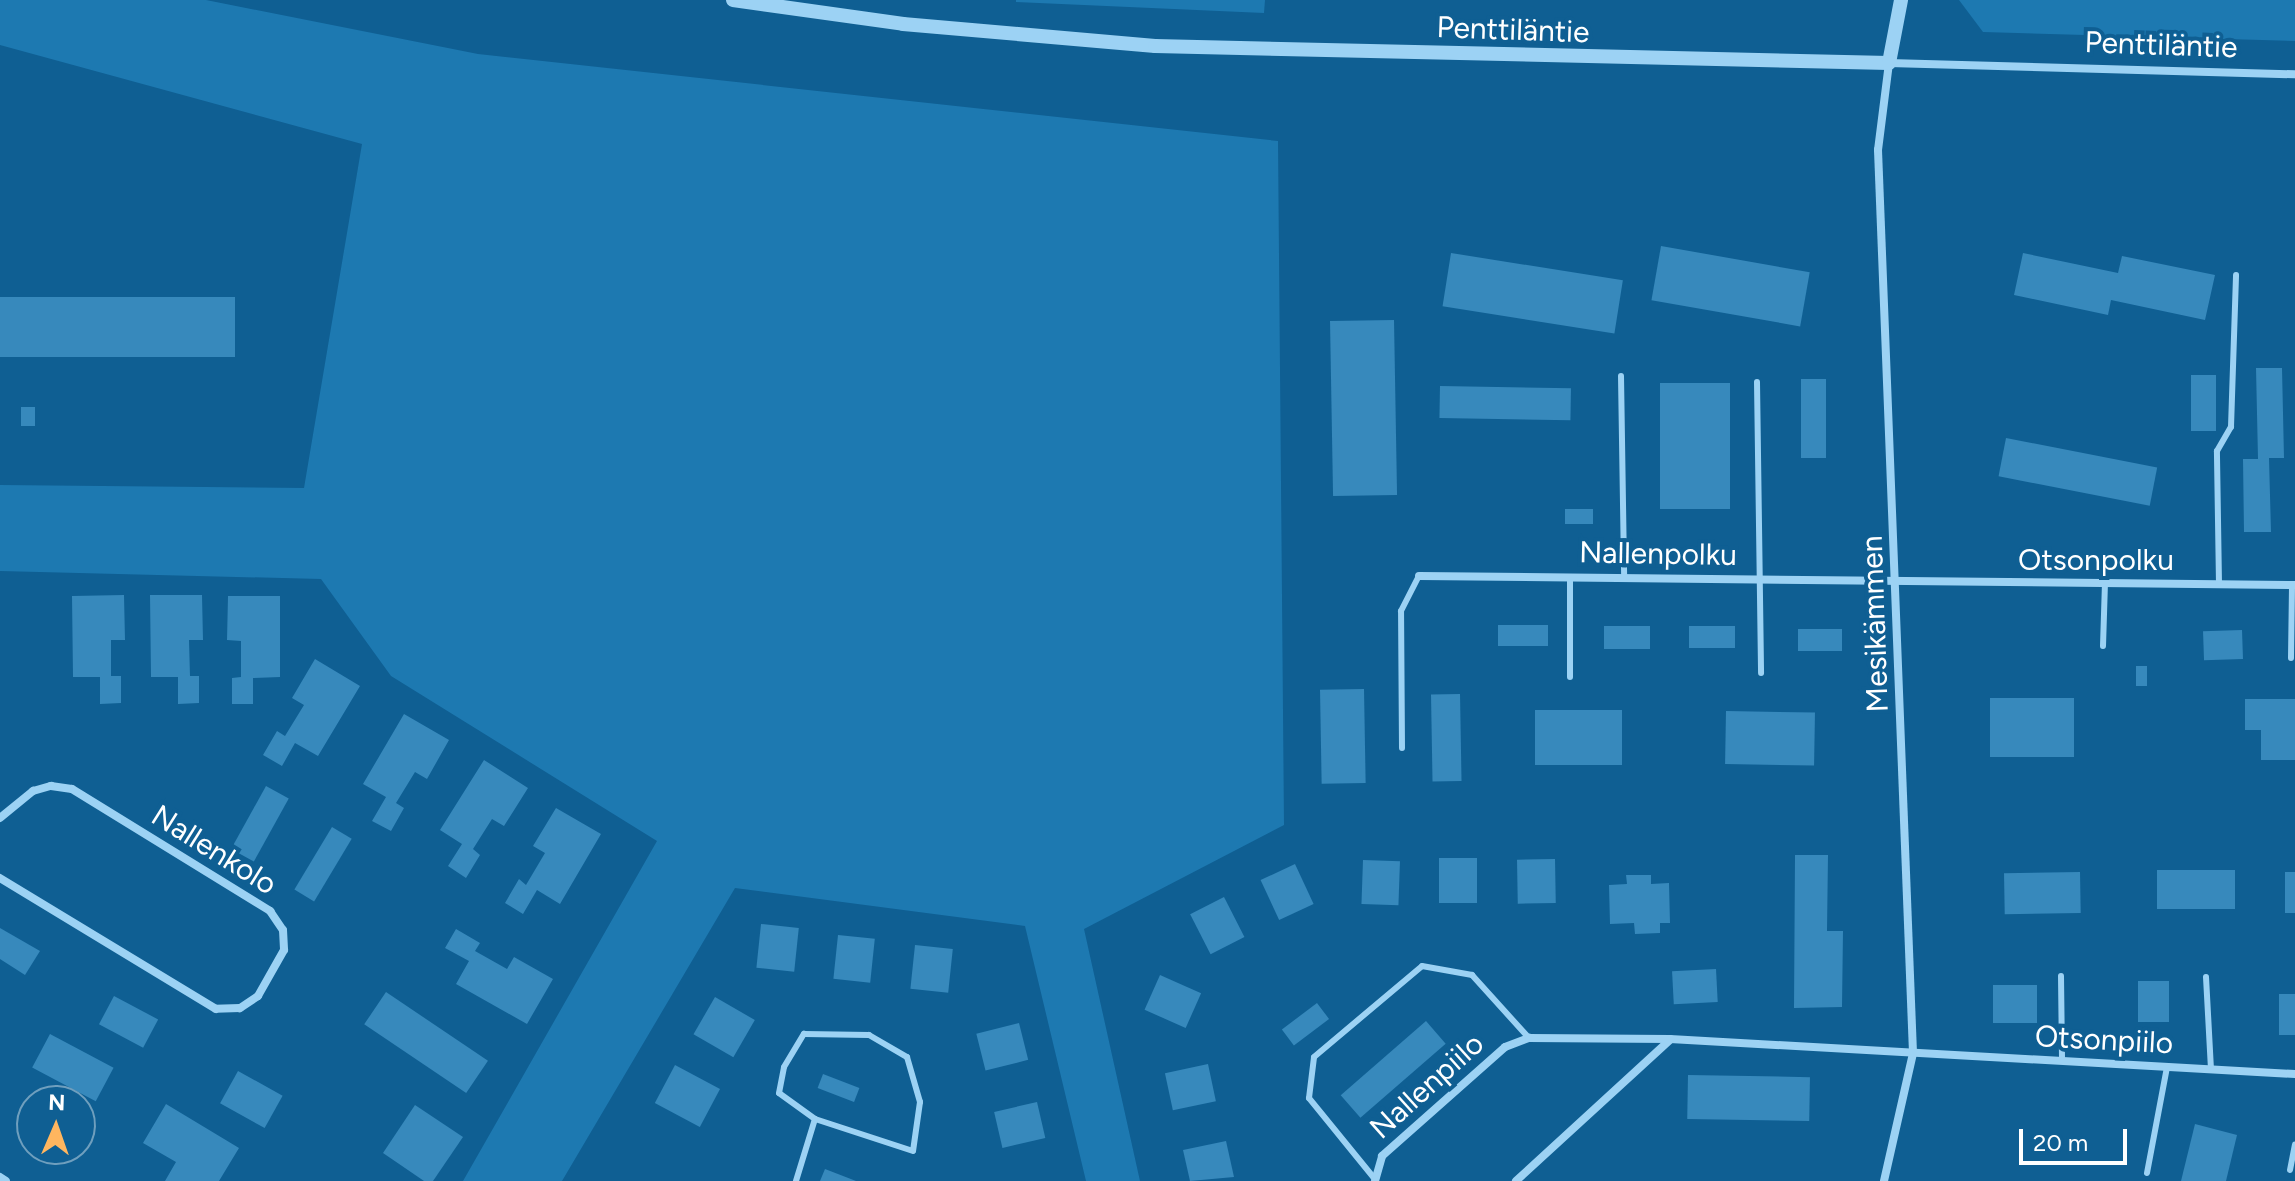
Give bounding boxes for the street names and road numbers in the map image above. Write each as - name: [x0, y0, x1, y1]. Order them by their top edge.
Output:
- street label: Penttiläntie: [1436, 9, 1590, 51]
- street label: Penttiläntie: [2084, 24, 2238, 66]
- street label: Nallenpolku: [1579, 535, 1737, 573]
- street label: Mesikämmen: [1854, 535, 1896, 713]
- street label: Otsonpolku: [2018, 542, 2174, 578]
- street label: Nallenkolo: [145, 798, 283, 902]
- street label: Otsonpiilo: [2034, 1018, 2174, 1062]
- street label: Nallenpiilo: [1363, 1026, 1491, 1146]

